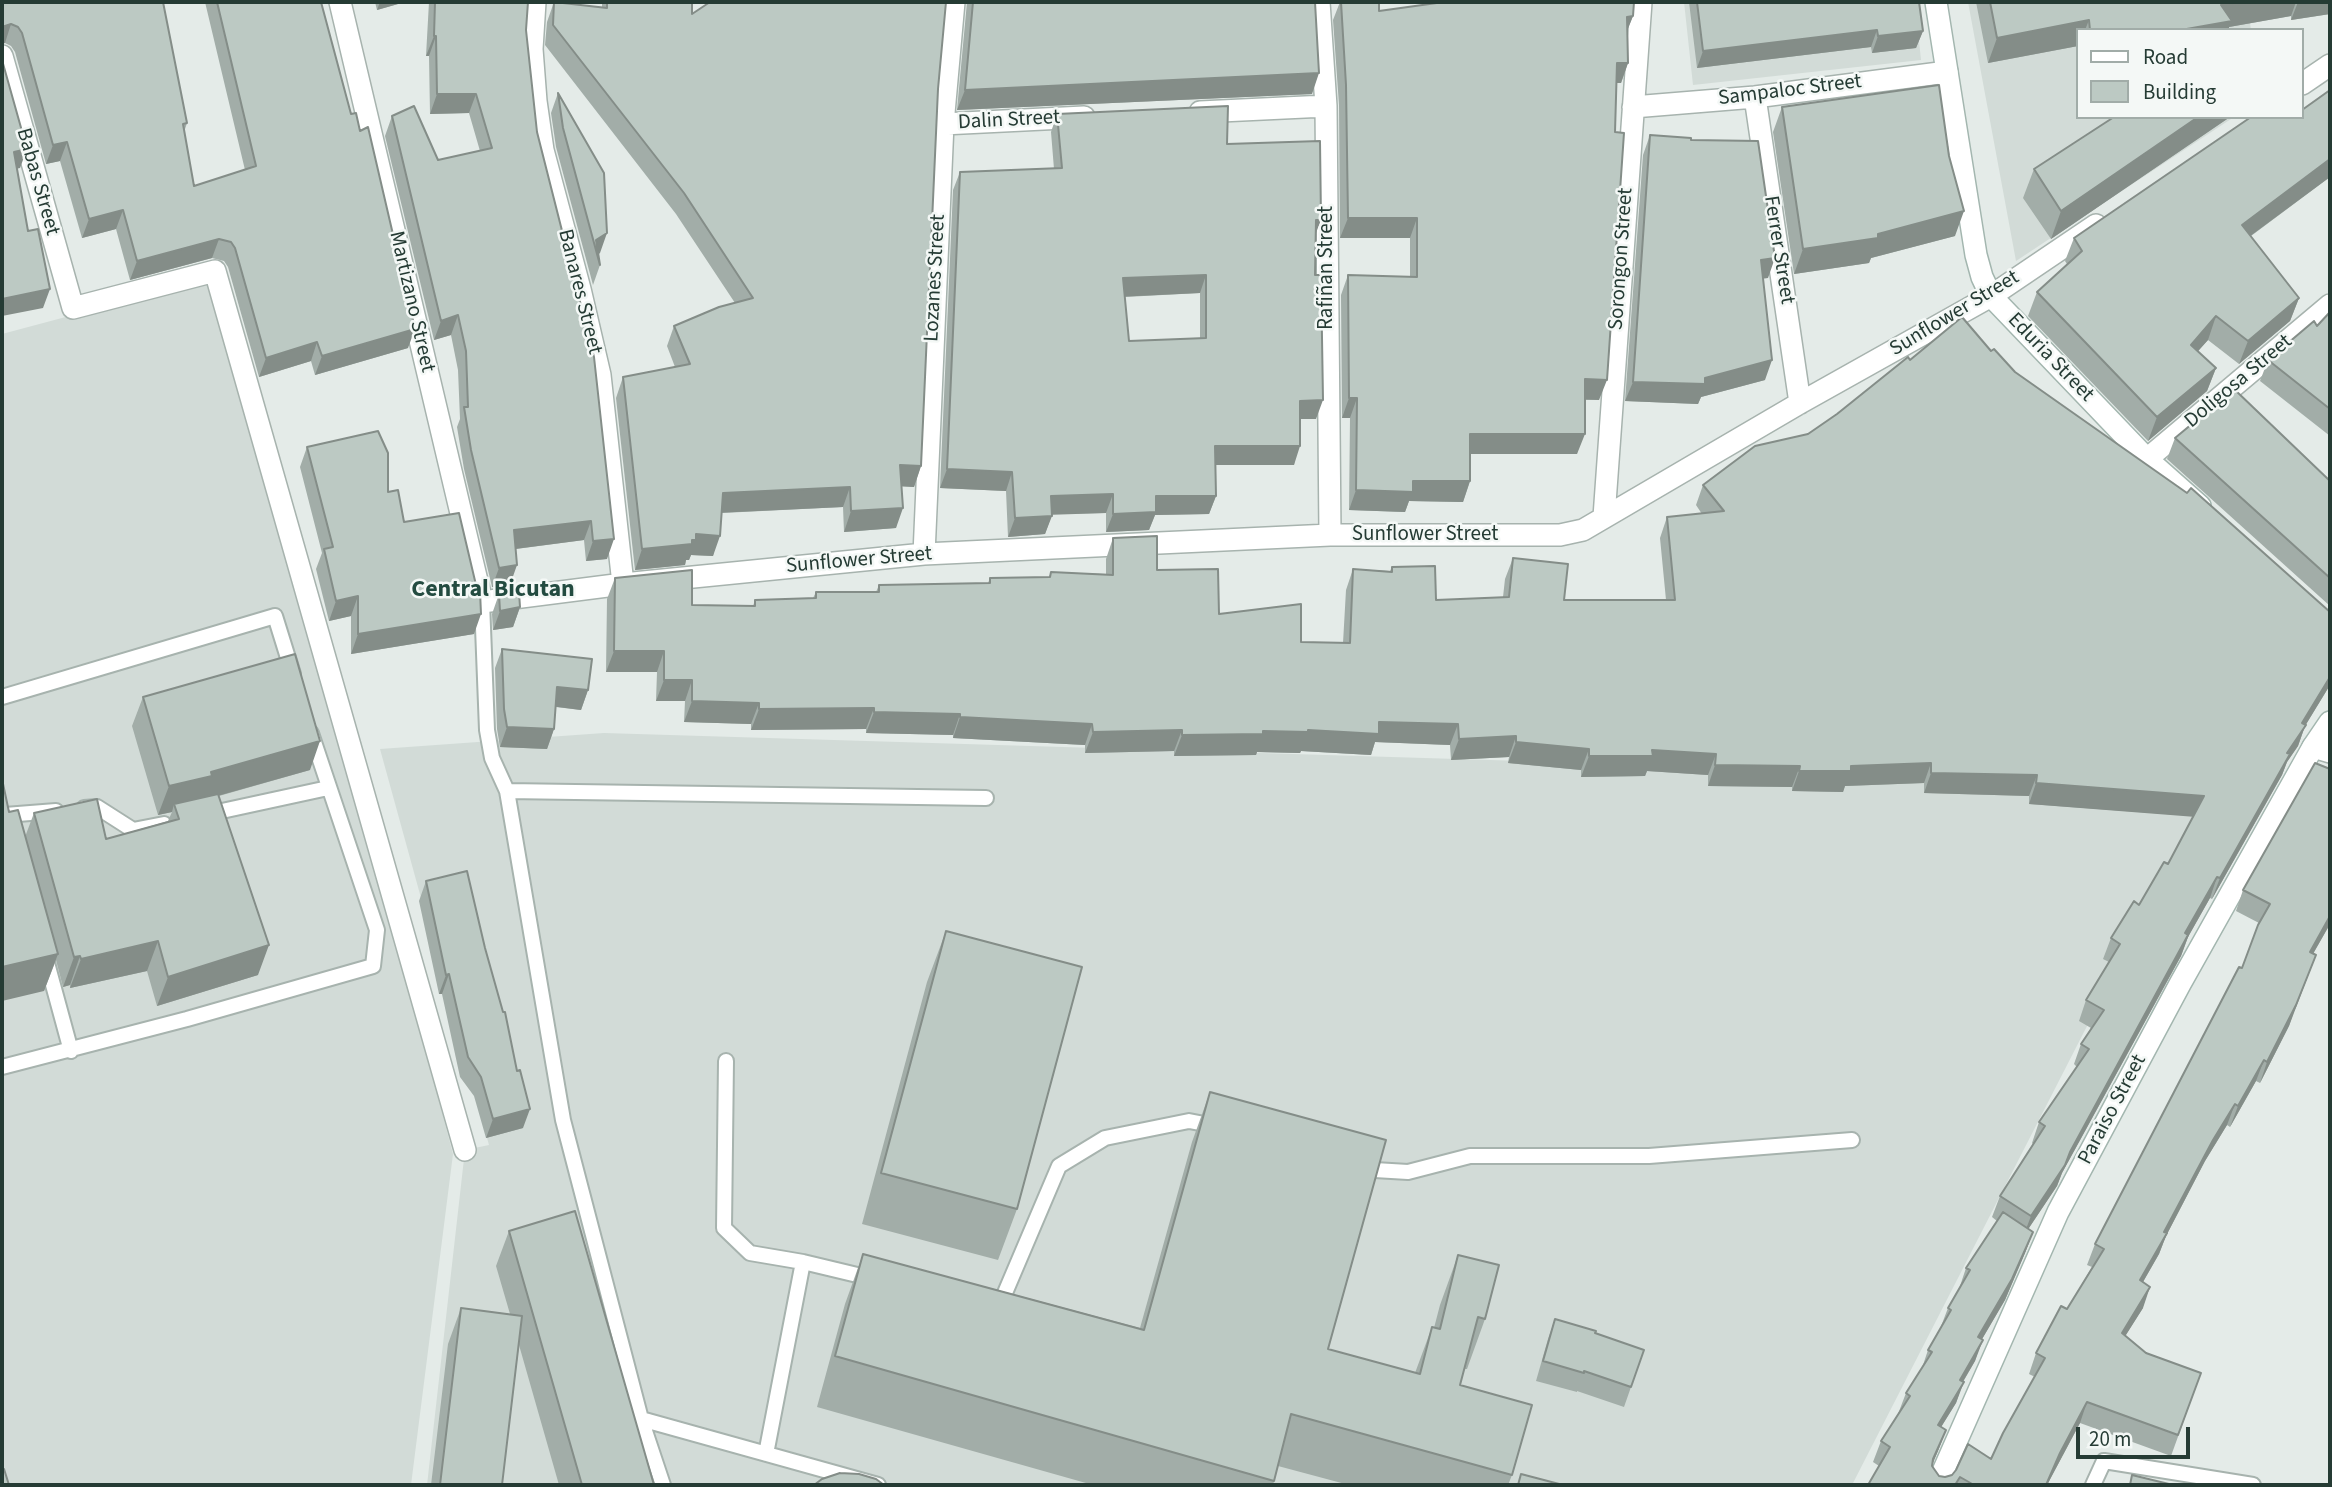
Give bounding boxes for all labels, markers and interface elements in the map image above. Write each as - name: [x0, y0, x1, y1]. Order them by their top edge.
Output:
- legend: [2076, 28, 2304, 119]
- text: Road: [2143, 42, 2188, 72]
- street label: Sampaloc Street: [1717, 70, 1863, 112]
- text: Building: [2143, 77, 2216, 107]
- street label: Dalin Street: [957, 106, 1061, 136]
- street label: Babas Street: [10, 125, 64, 239]
- street label: Sorongon Street: [1604, 187, 1640, 331]
- street label: Ferrer Street: [1757, 194, 1799, 306]
- street label: Rafiñan Street: [1314, 206, 1340, 330]
- street label: Lozanes Street: [920, 214, 952, 342]
- street label: Banares Street: [551, 227, 607, 357]
- street label: Martizano Street: [383, 229, 439, 375]
- street label: Sunflower Street: [1886, 265, 2024, 363]
- street label: Eduria Street: [2001, 308, 2099, 408]
- street label: Doligosa Street: [2180, 330, 2298, 434]
- street label: Sunflower Street: [1352, 522, 1498, 548]
- street label: Sunflower Street: [785, 542, 933, 580]
- district label: Central Bicutan: [411, 577, 575, 605]
- street label: Paraiso Street: [2073, 1051, 2153, 1169]
- scale bar: [2080, 1414, 2194, 1458]
- text: 20 m: [2089, 1424, 2131, 1454]

